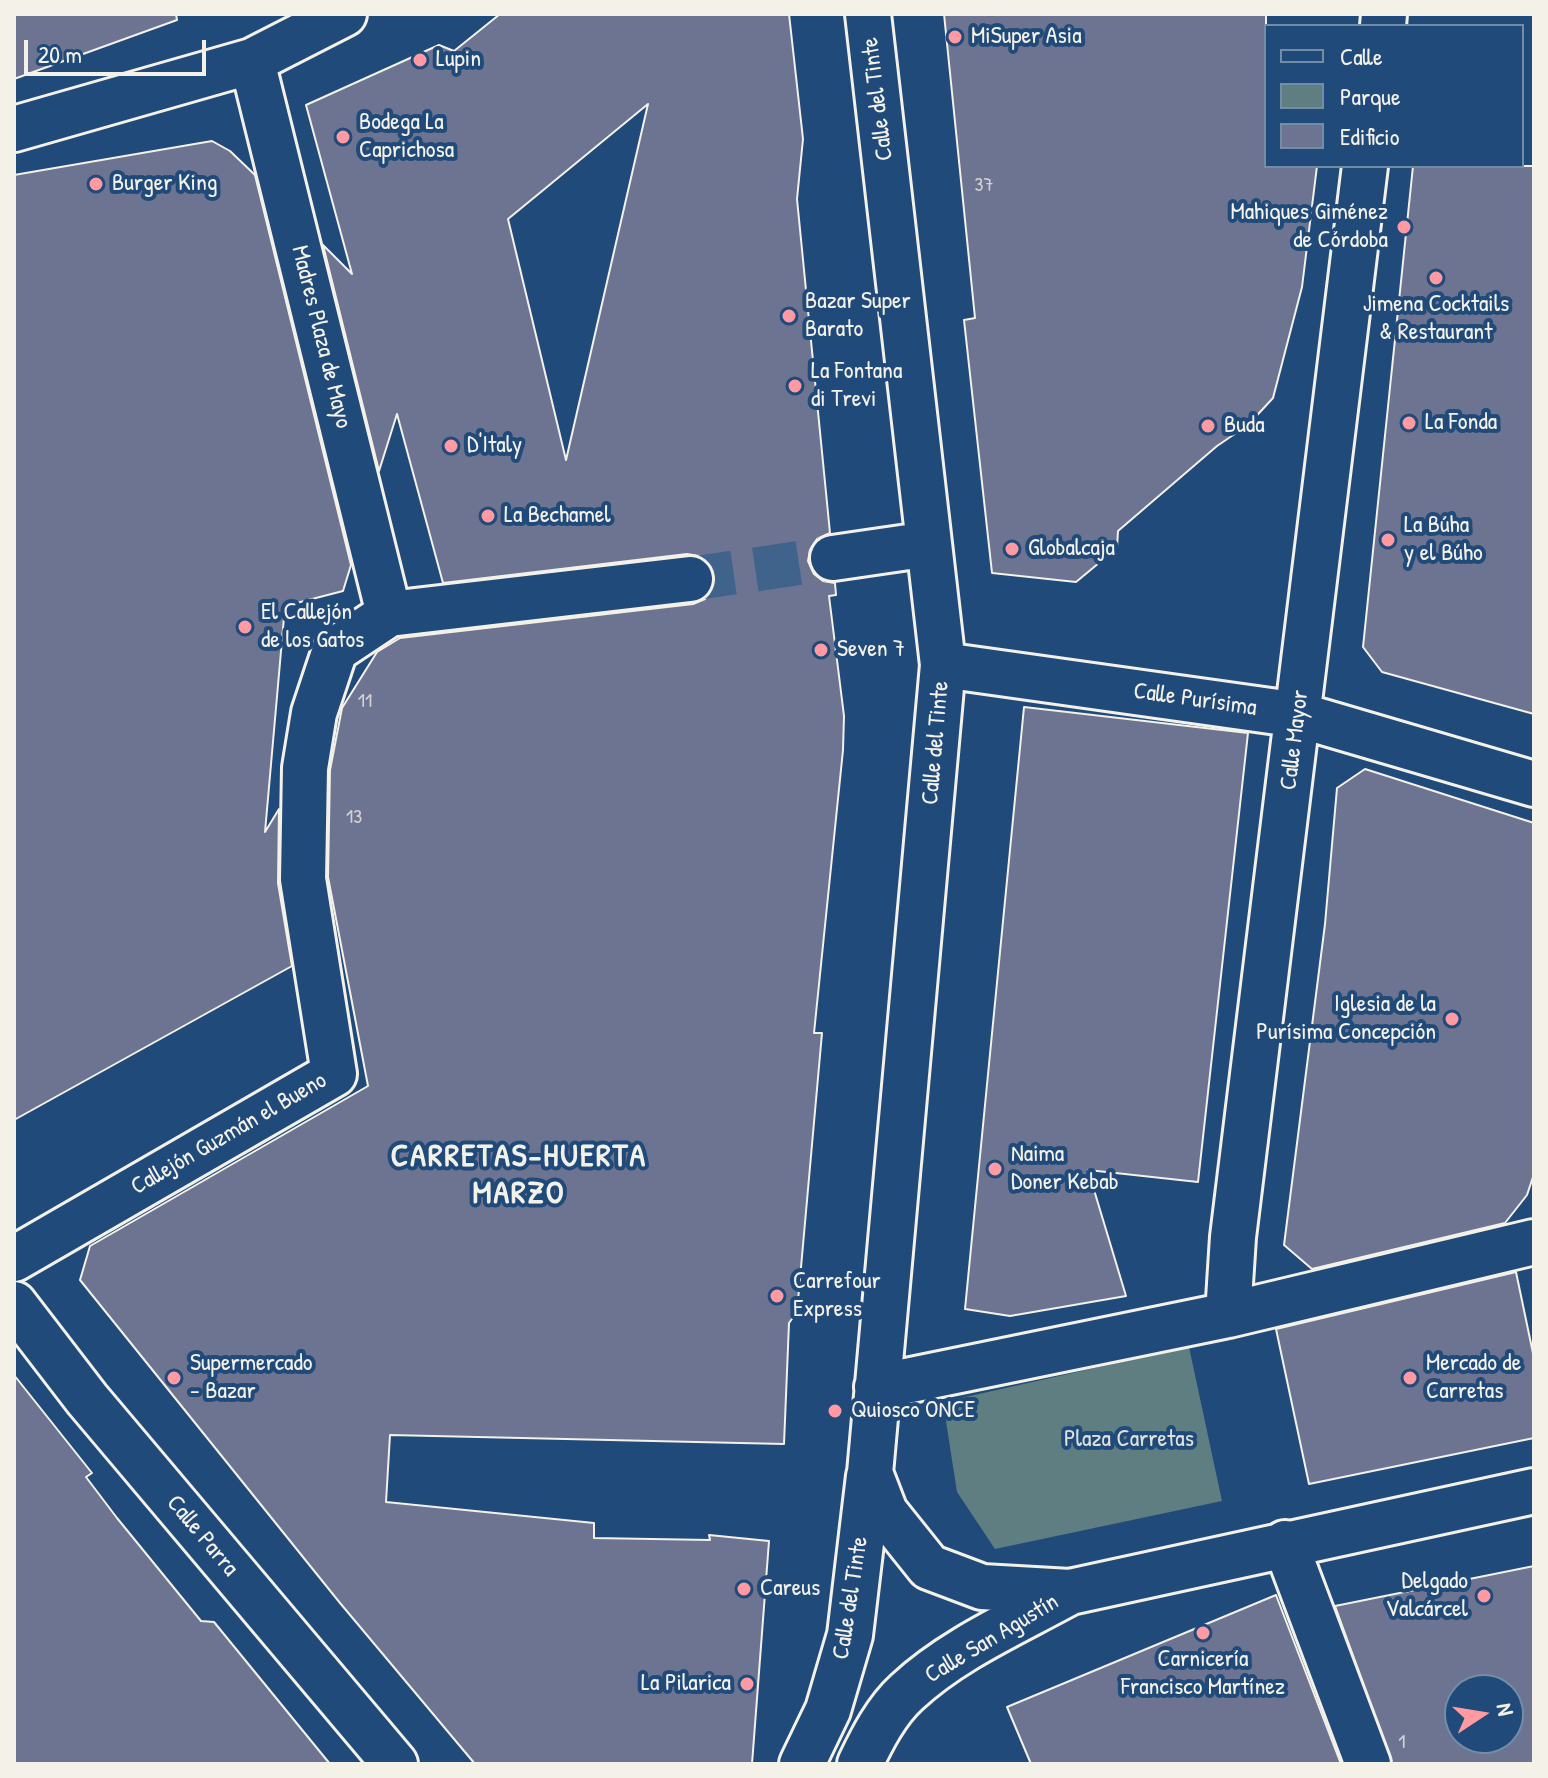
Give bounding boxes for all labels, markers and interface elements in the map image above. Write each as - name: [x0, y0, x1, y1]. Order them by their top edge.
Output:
- place label: MiSuper Asia: [971, 23, 1082, 51]
- scale bar: [28, 24, 210, 74]
- legend: [1264, 24, 1524, 168]
- marker: MiSuper Asia: [946, 28, 964, 46]
- street label: Calle del Tinte: [856, 36, 900, 162]
- text: 20 m: [38, 38, 82, 70]
- text: Calle: [1340, 40, 1382, 72]
- place label: Lupin: [436, 46, 481, 74]
- marker: Lupin: [411, 51, 429, 69]
- text: Parque: [1340, 80, 1400, 112]
- place label: Bodega La Caprichosa: [359, 109, 454, 165]
- text: Edificio: [1340, 120, 1399, 152]
- marker: Bodega La Caprichosa: [334, 128, 352, 146]
- place label: Burger King: [112, 170, 217, 198]
- house number: 37: [975, 174, 993, 198]
- marker: Burger King: [87, 175, 105, 193]
- place label: Mahiques Giménez de Córdoba: [1230, 199, 1388, 255]
- marker: Mahiques Giménez de Córdoba: [1395, 218, 1413, 236]
- street label: Madres Plaza de Mayo: [284, 243, 358, 431]
- marker: Jimena Cocktails & Restaurant: [1427, 269, 1445, 287]
- place label: Bazar Super Barato: [805, 288, 911, 344]
- place label: Jimena Cocktails & Restaurant: [1363, 291, 1509, 347]
- marker: Bazar Super Barato: [780, 307, 798, 325]
- place label: La Fontana di Trevi: [811, 358, 902, 414]
- marker: La Fontana di Trevi: [786, 377, 804, 395]
- place label: La Fonda: [1425, 409, 1497, 437]
- place label: Buda: [1224, 412, 1265, 440]
- marker: La Fonda: [1400, 414, 1418, 432]
- marker: Buda: [1199, 417, 1217, 435]
- place label: D'Italy: [467, 432, 522, 460]
- marker: D'Italy: [442, 437, 460, 455]
- place label: La Bechamel: [504, 502, 611, 530]
- marker: La Bechamel: [479, 507, 497, 525]
- place label: La Búha y el Búho: [1404, 512, 1483, 568]
- marker: La Búha y el Búho: [1379, 531, 1397, 549]
- place label: Globalcaja: [1028, 535, 1115, 563]
- marker: Globalcaja: [1003, 540, 1021, 558]
- place label: El Callejón de los Gatos: [261, 599, 364, 655]
- marker: El Callejón de los Gatos: [236, 618, 254, 636]
- place label: Seven 7: [837, 636, 905, 664]
- marker: Seven 7: [812, 641, 830, 659]
- street label: Calle Purísima: [1132, 677, 1258, 723]
- street label: Calle del Tinte: [916, 680, 956, 806]
- street label: Calle Mayor: [1275, 688, 1315, 792]
- house number: 11: [358, 690, 372, 714]
- house number: 13: [346, 806, 362, 830]
- place label: Iglesia de la Purísima Concepción: [1256, 991, 1436, 1047]
- marker: Iglesia de la Purísima Concepción: [1443, 1010, 1461, 1028]
- street label: Callejón Guzmán el Bueno: [126, 1066, 332, 1202]
- district label: CARRETAS-HUERTA MARZO: [391, 1138, 647, 1213]
- place label: Naima Doner Kebab: [1011, 1141, 1119, 1197]
- marker: Naima Doner Kebab: [986, 1160, 1004, 1178]
- place label: Carrefour Express: [793, 1268, 881, 1324]
- marker: Carrefour Express: [768, 1287, 786, 1305]
- place label: Supermercado - Bazar: [190, 1350, 313, 1406]
- place label: Mercado de Carretas: [1426, 1350, 1521, 1406]
- marker: Supermercado - Bazar: [165, 1369, 183, 1387]
- marker: Mercado de Carretas: [1401, 1369, 1419, 1387]
- place label: Quiosco ONCE: [851, 1397, 975, 1425]
- marker: Quiosco ONCE: [826, 1402, 844, 1420]
- park label: Plaza Carretas: [1064, 1426, 1194, 1454]
- street label: Calle Parra: [160, 1490, 244, 1582]
- street label: Calle del Tinte: [827, 1534, 875, 1662]
- place label: Delgado Valcárcel: [1386, 1568, 1468, 1624]
- place label: Careus: [760, 1575, 820, 1603]
- marker: Careus: [735, 1580, 753, 1598]
- marker: Delgado Valcárcel: [1475, 1587, 1493, 1605]
- street label: Calle San Agustín: [920, 1588, 1064, 1690]
- marker: Carnicería Francisco Martínez: [1194, 1624, 1212, 1642]
- place label: Carnicería Francisco Martínez: [1121, 1646, 1285, 1702]
- place label: La Pilarica: [641, 1670, 731, 1698]
- north arrow: [1444, 1674, 1524, 1754]
- marker: La Pilarica: [738, 1675, 756, 1693]
- text: N: [1490, 1701, 1521, 1718]
- house number: 1: [1398, 1731, 1406, 1755]

